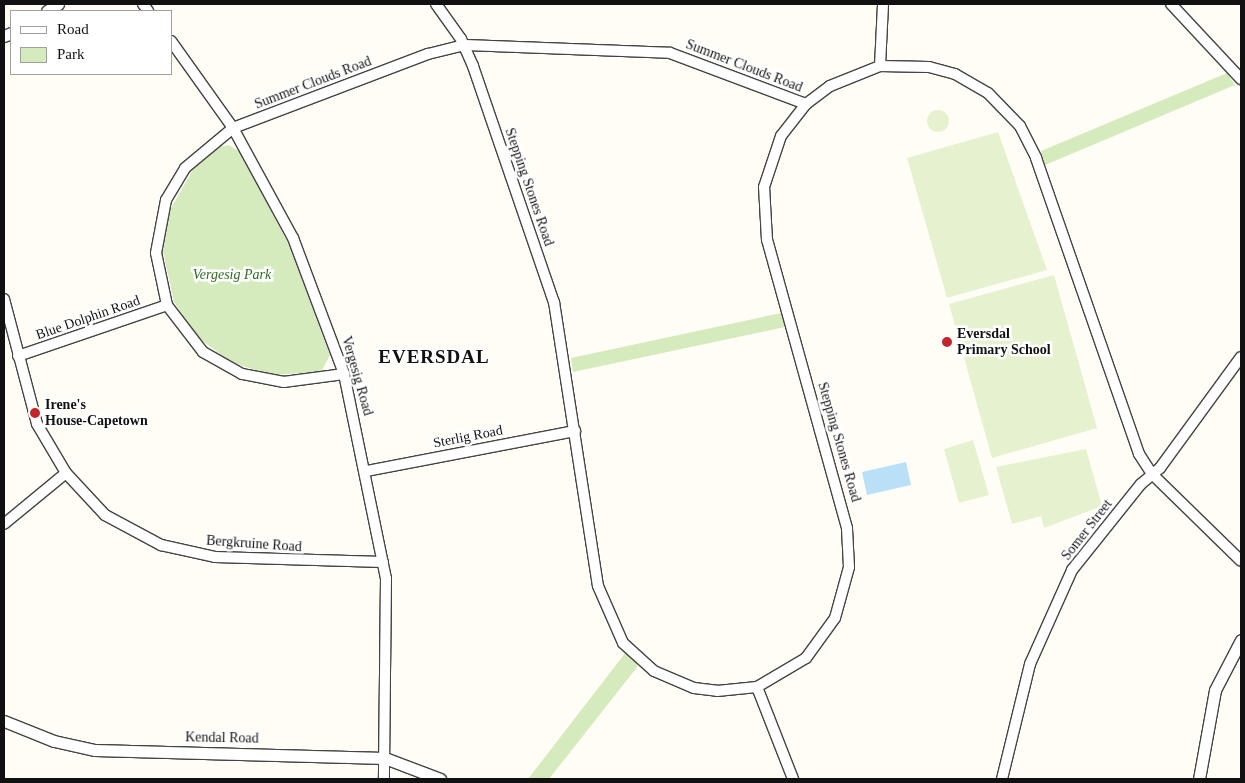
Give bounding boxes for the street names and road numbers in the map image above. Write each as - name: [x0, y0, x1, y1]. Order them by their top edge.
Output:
- street label: Summer Clouds Road: [683, 36, 805, 96]
- street label: Summer Clouds Road: [252, 53, 374, 113]
- street label: Stepping Stones Road: [501, 126, 557, 248]
- street label: Blue Dolphin Road: [34, 292, 142, 344]
- street label: Vergesig Road: [338, 334, 376, 418]
- street label: Stepping Stones Road: [814, 380, 864, 504]
- street label: Sterlig Road: [432, 422, 504, 452]
- street label: Somer Street: [1058, 496, 1116, 564]
- street label: Bergkruine Road: [206, 532, 302, 556]
- street label: Kendal Road: [185, 729, 259, 747]

